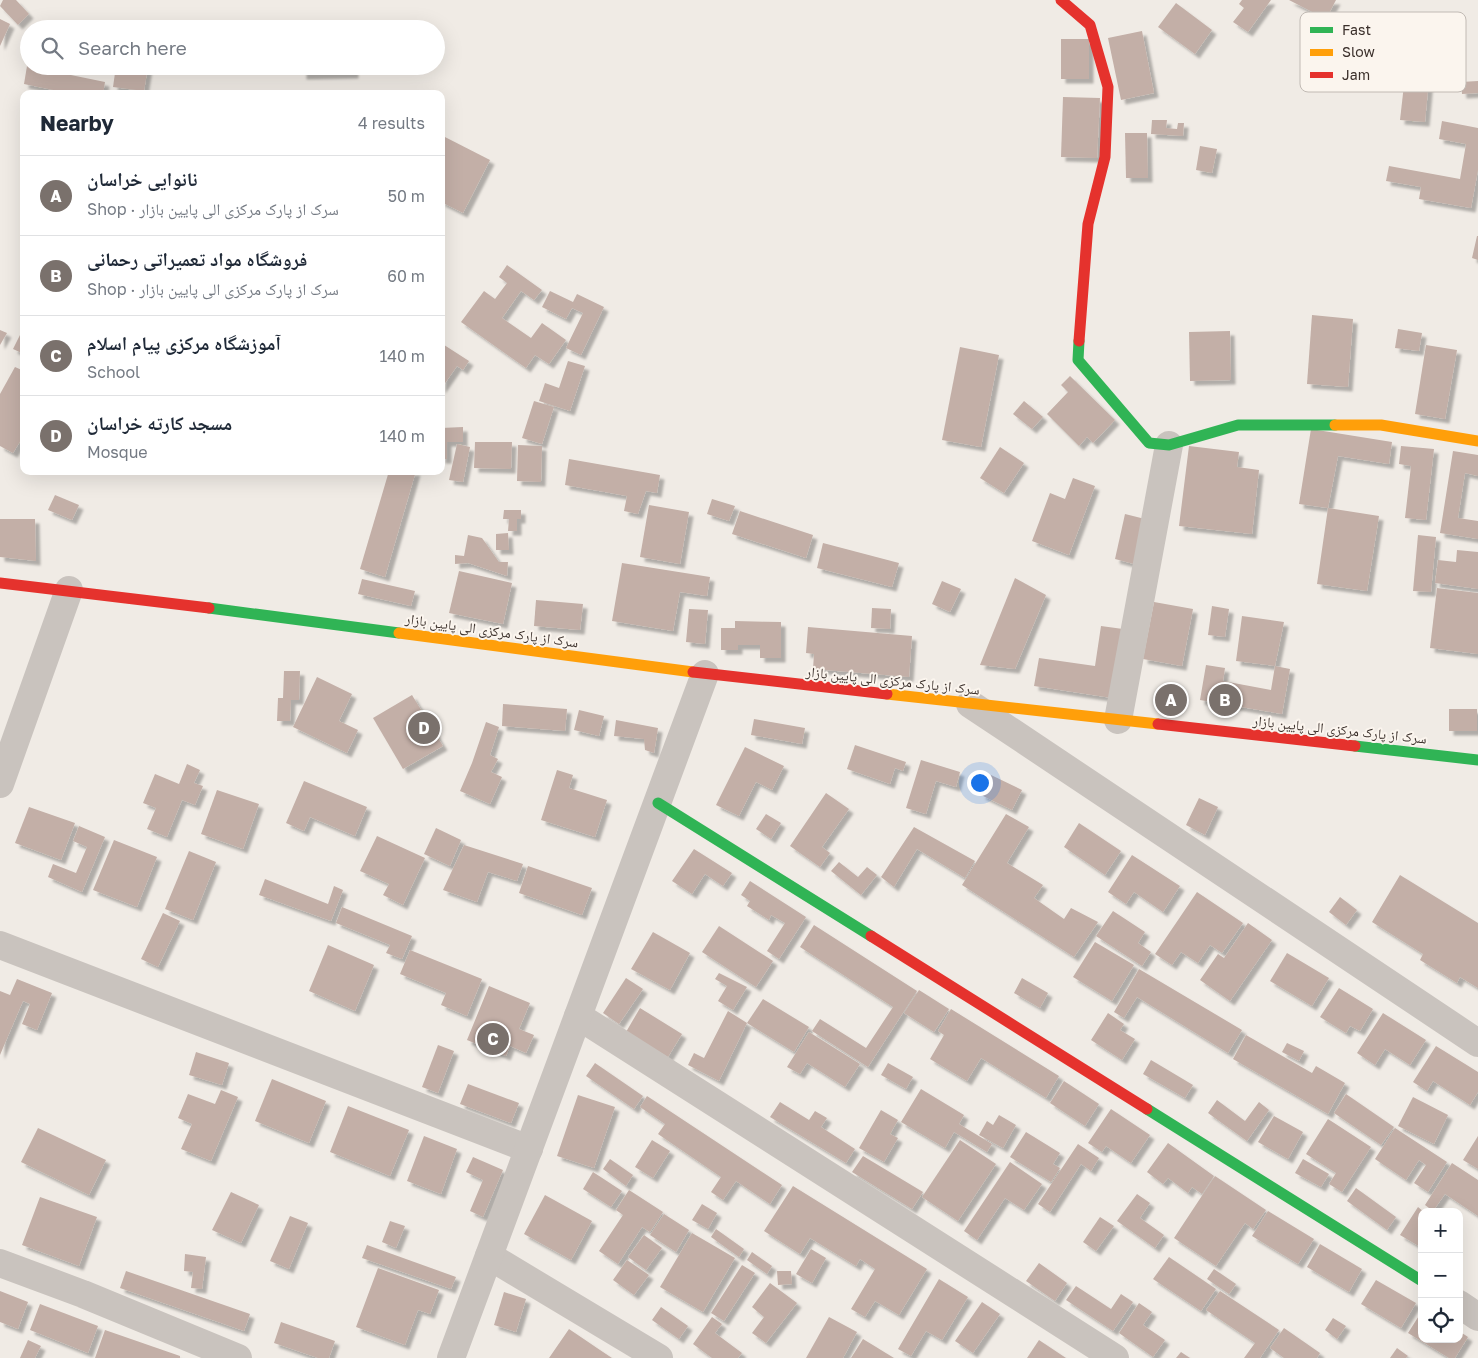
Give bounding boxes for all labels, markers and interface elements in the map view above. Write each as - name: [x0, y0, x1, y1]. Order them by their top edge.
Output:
- legend: [1300, 12, 1466, 92]
- search box: [20, 20, 445, 75]
- text: Fast: [1342, 21, 1371, 38]
- icon: search: [38, 34, 66, 62]
- text: Search here: [78, 36, 187, 59]
- text: Slow: [1342, 43, 1375, 60]
- text: Jam: [1342, 66, 1370, 83]
- text: Nearby: [40, 110, 114, 136]
- text: 4 results: [358, 113, 425, 133]
- text: نانوایی خراسان: [87, 167, 197, 190]
- text: A: [50, 186, 62, 206]
- text: 50 m: [388, 186, 425, 206]
- text: Shop · سرک از پارک مرکزی الی پایین بازار: [87, 199, 339, 219]
- text: فروشگاه مواد تعمیراتی رحمانی: [87, 247, 307, 270]
- text: B: [50, 266, 62, 286]
- text: 60 m: [387, 266, 425, 286]
- text: Shop · سرک از پارک مرکزی الی پایین بازار: [87, 279, 339, 299]
- text: آموزشگاه مرکزی پیام اسلام: [87, 331, 281, 354]
- text: C: [50, 346, 62, 366]
- text: 140 m: [379, 346, 425, 366]
- text: School: [87, 362, 140, 382]
- text: مسجد کارته خراسان: [87, 411, 232, 434]
- text: D: [50, 426, 62, 446]
- text: 140 m: [379, 426, 425, 446]
- text: Mosque: [87, 442, 148, 462]
- street label: سرک از پارک مرکزی الی پایین بازار: [403, 609, 580, 652]
- street label: سرک از پارک مرکزی الی پایین بازار: [804, 662, 981, 699]
- pin: A: [1155, 681, 1187, 719]
- pin: B: [1209, 681, 1241, 719]
- pin: D: [408, 709, 440, 747]
- street label: سرک از پارک مرکزی الی پایین بازار: [1251, 711, 1428, 748]
- your location: [967, 770, 993, 796]
- pin: C: [477, 1020, 509, 1058]
- map controls: [1418, 1208, 1463, 1343]
- button: +: [1418, 1208, 1463, 1253]
- button: −: [1418, 1253, 1463, 1298]
- button: locate: [1418, 1298, 1463, 1343]

